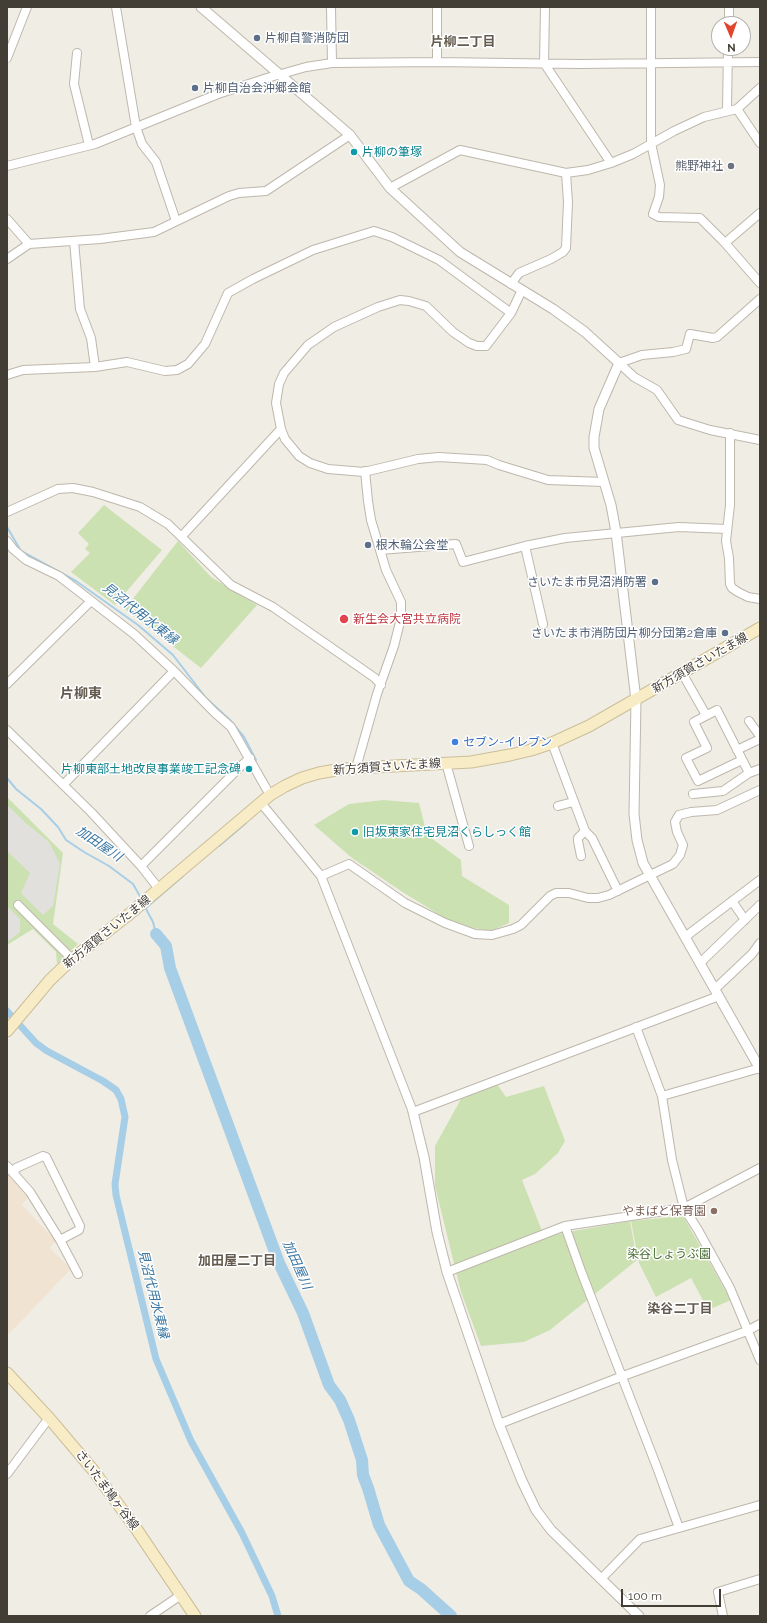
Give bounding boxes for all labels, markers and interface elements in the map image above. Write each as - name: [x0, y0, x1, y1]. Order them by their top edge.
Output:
- north arrow: [711, 16, 751, 56]
- place label: 片柳自警消防団: [265, 31, 349, 45]
- marker: 片柳自警消防団: [252, 33, 262, 43]
- district label: 片柳二丁目: [431, 34, 495, 50]
- text: N: [727, 41, 736, 54]
- place label: 片柳自治会沖郷会館: [203, 81, 311, 95]
- marker: 片柳自治会沖郷会館: [190, 83, 200, 93]
- place label: 片柳の筆塚: [362, 145, 422, 159]
- marker: 片柳の筆塚: [349, 147, 359, 157]
- place label: 熊野神社: [675, 159, 723, 173]
- marker: 熊野神社: [726, 161, 736, 171]
- place label: 根木輪公会堂: [376, 538, 448, 552]
- marker: 根木輪公会堂: [363, 540, 373, 550]
- place label: さいたま市見沼消防署: [527, 575, 647, 589]
- marker: さいたま市見沼消防署: [650, 577, 660, 587]
- water label: 見沼代用水東縁: [99, 580, 181, 648]
- place label: 新生会大宮共立病院: [353, 612, 461, 626]
- marker: 新生会大宮共立病院: [338, 613, 350, 625]
- place label: さいたま市消防団片柳分団第2倉庫: [531, 626, 717, 640]
- marker: さいたま市消防団片柳分団第2倉庫: [720, 628, 730, 638]
- street label: 新方須賀さいたま線: [650, 630, 750, 696]
- district label: 片柳東: [60, 686, 102, 702]
- place label: セブン-イレブン: [463, 735, 552, 749]
- marker: セブン-イレブン: [450, 737, 460, 747]
- street label: 新方須賀さいたま線: [333, 756, 441, 778]
- place label: 片柳東部土地改良事業竣工記念碑: [61, 762, 241, 776]
- marker: 片柳東部土地改良事業竣工記念碑: [244, 764, 254, 774]
- water label: 加田屋川: [73, 823, 125, 865]
- place label: 旧坂東家住宅見沼くらしっく館: [363, 825, 531, 839]
- marker: 旧坂東家住宅見沼くらしっく館: [350, 827, 360, 837]
- street label: 新方須賀さいたま線: [61, 892, 153, 972]
- place label: やまばと保育園: [622, 1204, 706, 1218]
- marker: やまばと保育園: [709, 1206, 719, 1216]
- water label: 加田屋川: [279, 1238, 315, 1292]
- park label: 染谷しょうぶ園: [627, 1247, 711, 1261]
- water label: 見沼代用水東縁: [134, 1248, 172, 1340]
- district label: 加田屋二丁目: [198, 1253, 276, 1269]
- district label: 染谷二丁目: [648, 1301, 712, 1317]
- street label: さいたま鳩ヶ谷線: [72, 1447, 142, 1533]
- scale bar: [623, 1581, 723, 1607]
- text: 100 m: [628, 1589, 662, 1603]

